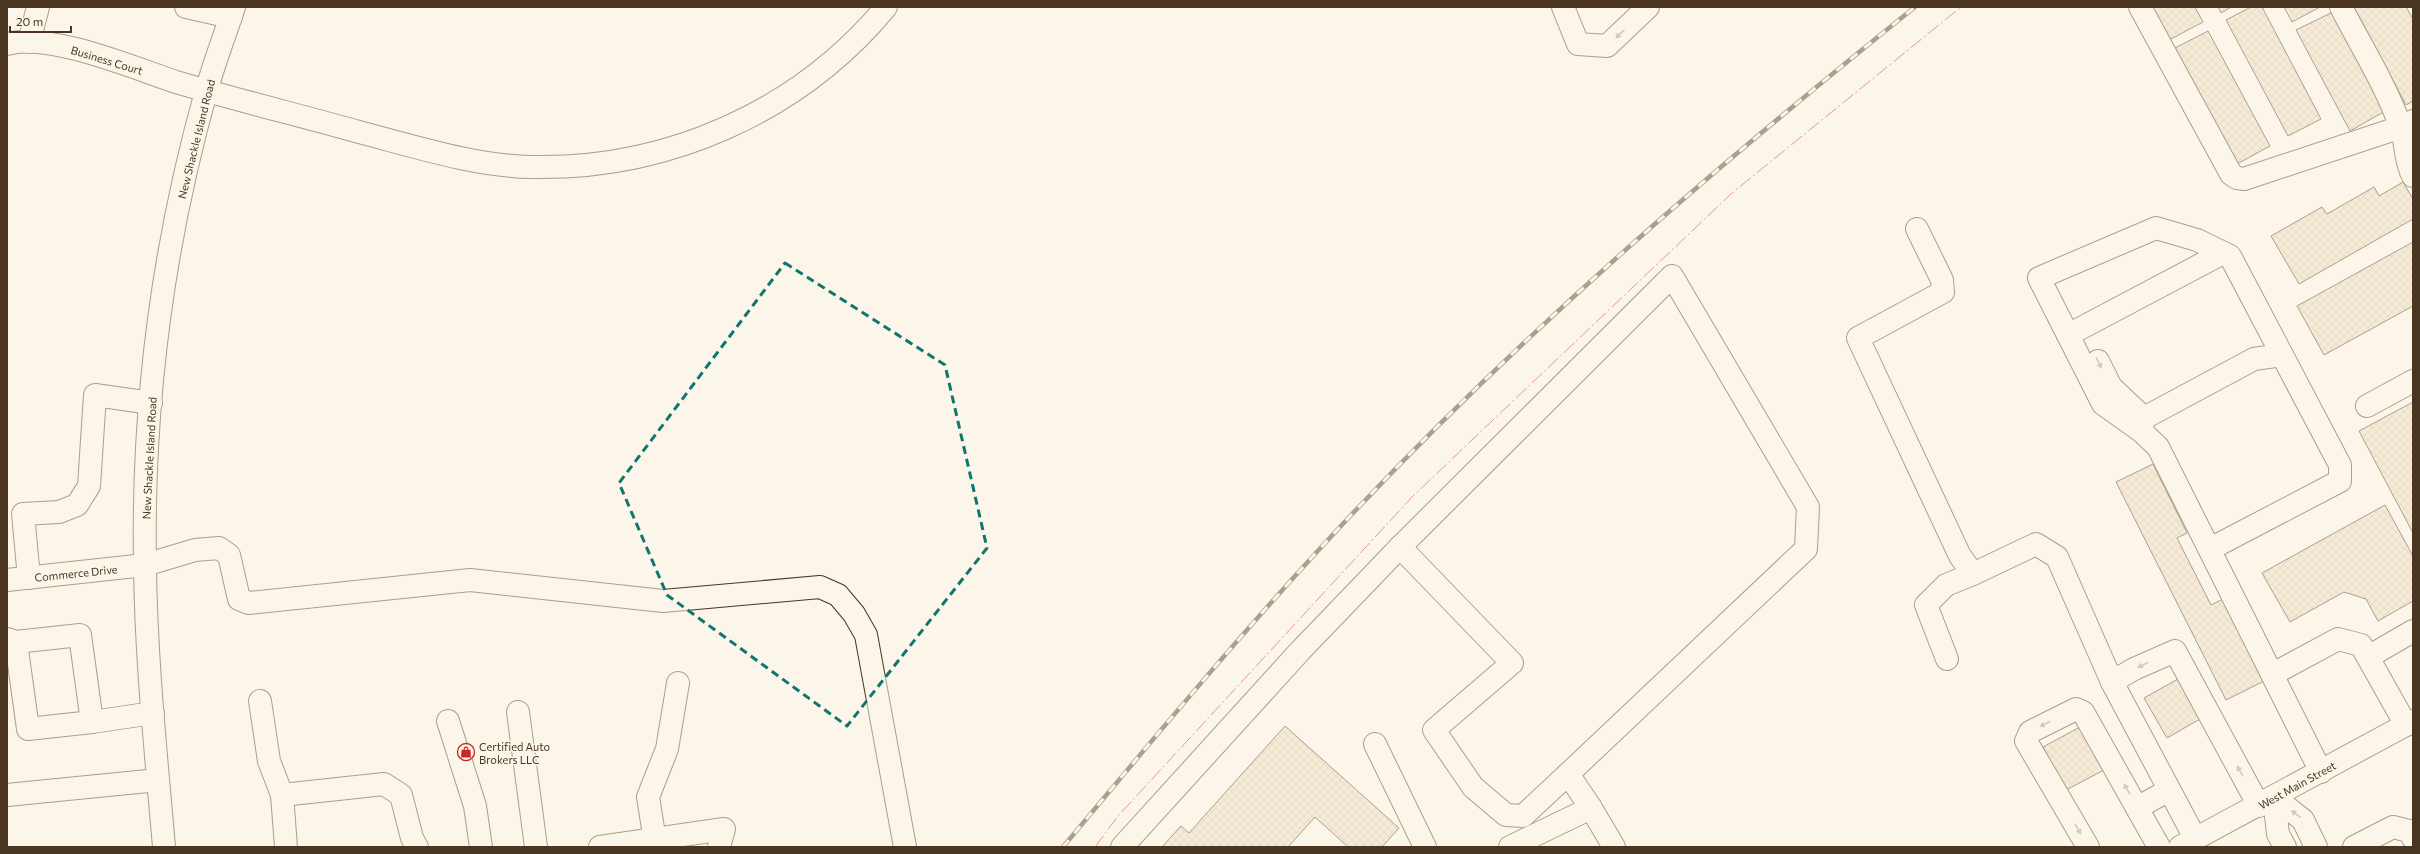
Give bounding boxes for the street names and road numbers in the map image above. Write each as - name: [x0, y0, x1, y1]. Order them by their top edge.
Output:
- street label: Business Court: [69, 43, 145, 77]
- street label: New Shackle Island Road: [175, 78, 217, 200]
- street label: New Shackle Island Road: [139, 396, 159, 520]
- street label: Commerce Drive: [34, 562, 118, 584]
- street label: West Main Street: [2256, 758, 2338, 812]

